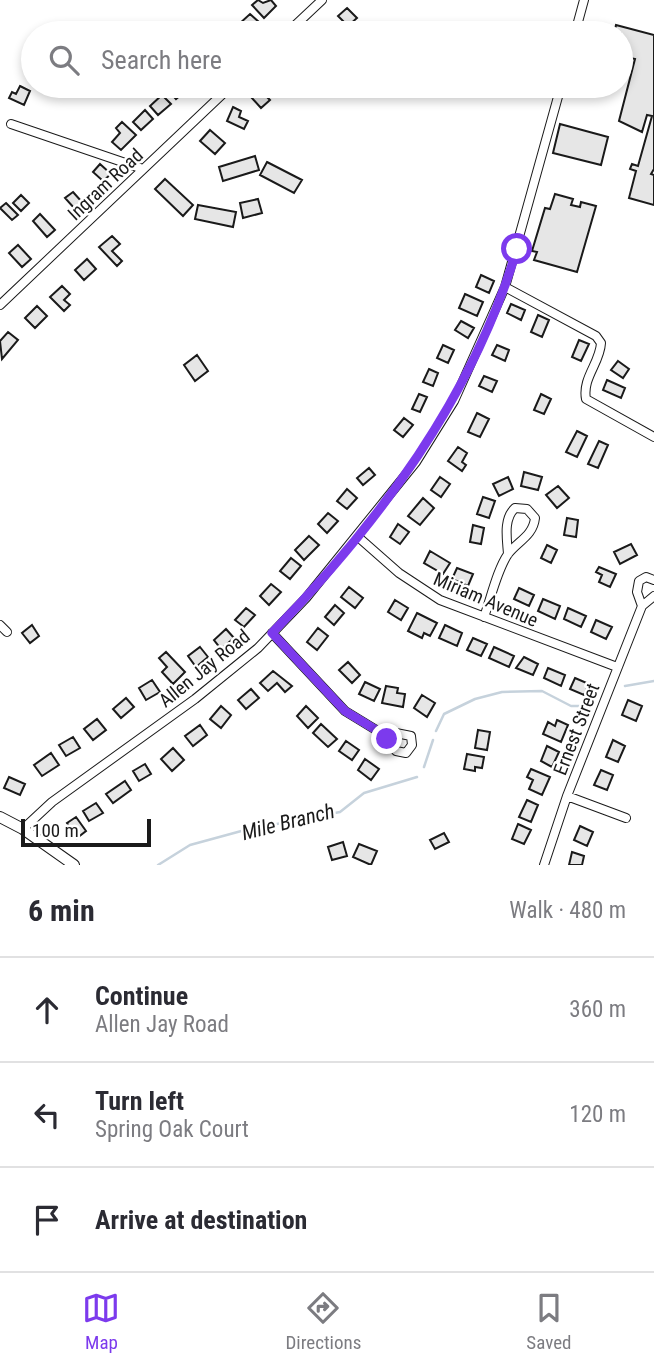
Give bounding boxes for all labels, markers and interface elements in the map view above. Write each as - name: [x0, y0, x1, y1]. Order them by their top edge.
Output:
- search box: [21, 21, 633, 98]
- icon: search: [45, 41, 83, 79]
- text: Search here: [101, 45, 222, 75]
- street label: Ingram Road: [63, 144, 148, 225]
- route start: [501, 233, 532, 264]
- street label: Miriam Avenue: [430, 567, 542, 632]
- street label: Allen Jay Road: [154, 625, 255, 712]
- street label: Ernest Street: [548, 680, 604, 778]
- route end: [371, 723, 402, 754]
- water label: Mile Branch: [239, 799, 337, 845]
- scale bar: [21, 816, 150, 848]
- text: 100 m: [32, 819, 79, 842]
- text: 6 min: [28, 893, 95, 928]
- text: Walk · 480 m: [509, 897, 626, 924]
- text: Continue: [95, 981, 188, 1011]
- icon: ahead: [28, 991, 66, 1029]
- text: 360 m: [569, 996, 626, 1023]
- text: Allen Jay Road: [95, 1011, 229, 1038]
- text: Turn left: [95, 1086, 184, 1116]
- icon: left: [28, 1096, 66, 1134]
- text: 120 m: [569, 1101, 626, 1128]
- text: Spring Oak Court: [95, 1116, 249, 1143]
- icon: arrive: [28, 1201, 66, 1239]
- text: Arrive at destination: [95, 1205, 307, 1235]
- tab: Map: [82, 1289, 120, 1354]
- tab: Directions: [285, 1289, 361, 1354]
- tab: Saved: [526, 1289, 572, 1354]

